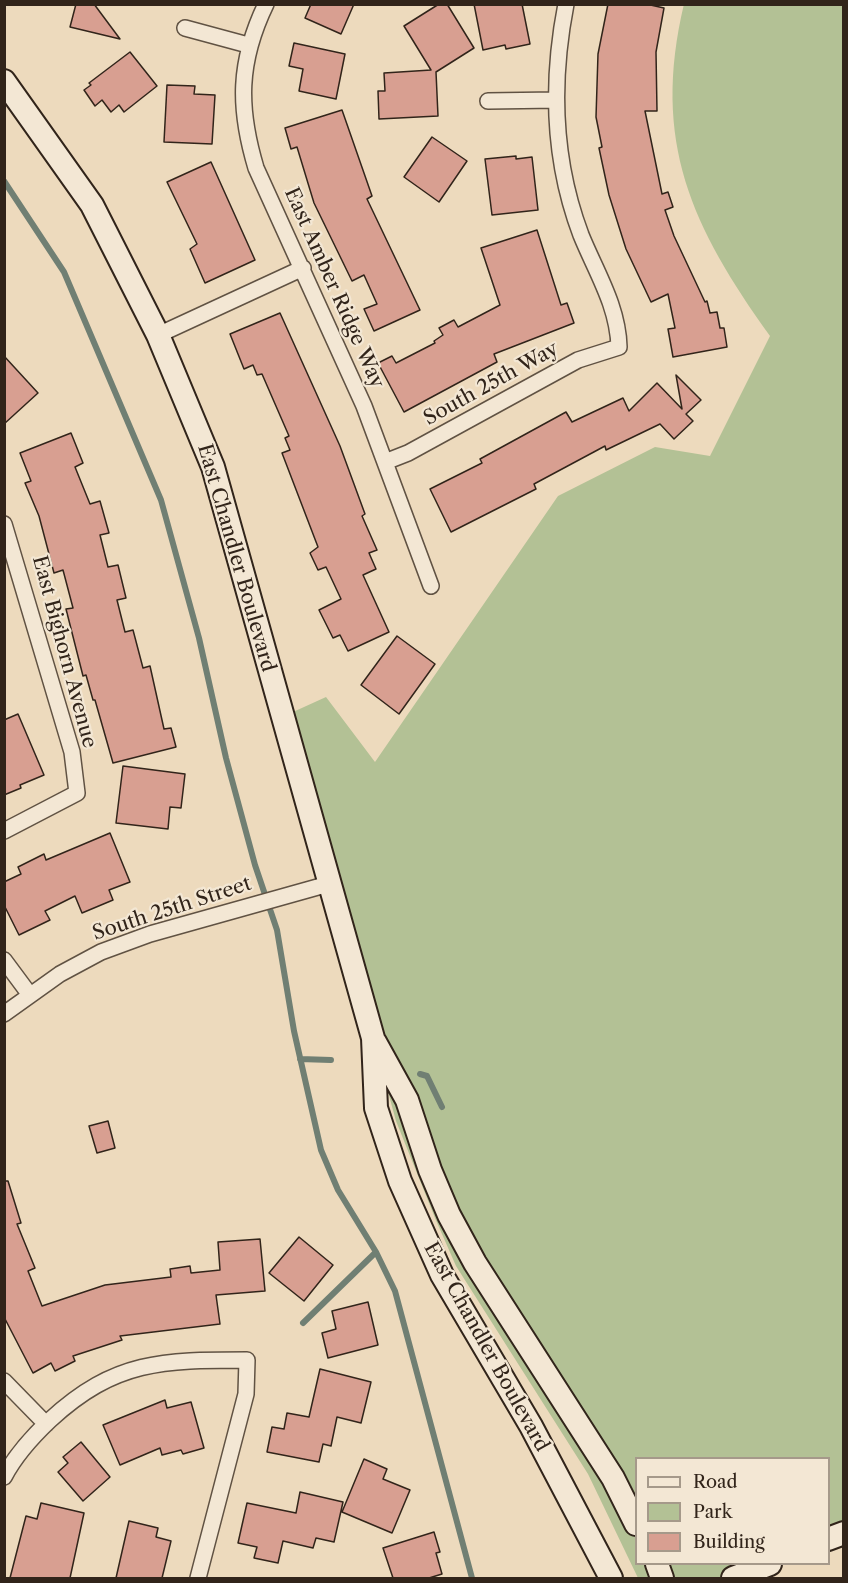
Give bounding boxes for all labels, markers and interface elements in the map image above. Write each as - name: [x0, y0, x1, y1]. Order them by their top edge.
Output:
- street label: East Amber Ridge Way: [279, 184, 389, 392]
- street label: South 25th Way: [420, 337, 562, 431]
- street label: East Chandler Boulevard: [192, 441, 280, 675]
- street label: East Bighorn Avenue: [27, 553, 101, 751]
- street label: South 25th Street: [90, 872, 254, 946]
- street label: East Chandler Boulevard: [418, 1238, 554, 1456]
- legend: [635, 1457, 830, 1565]
- text: Road: [693, 1471, 738, 1493]
- text: Park: [693, 1501, 732, 1523]
- text: Building: [693, 1531, 765, 1553]

